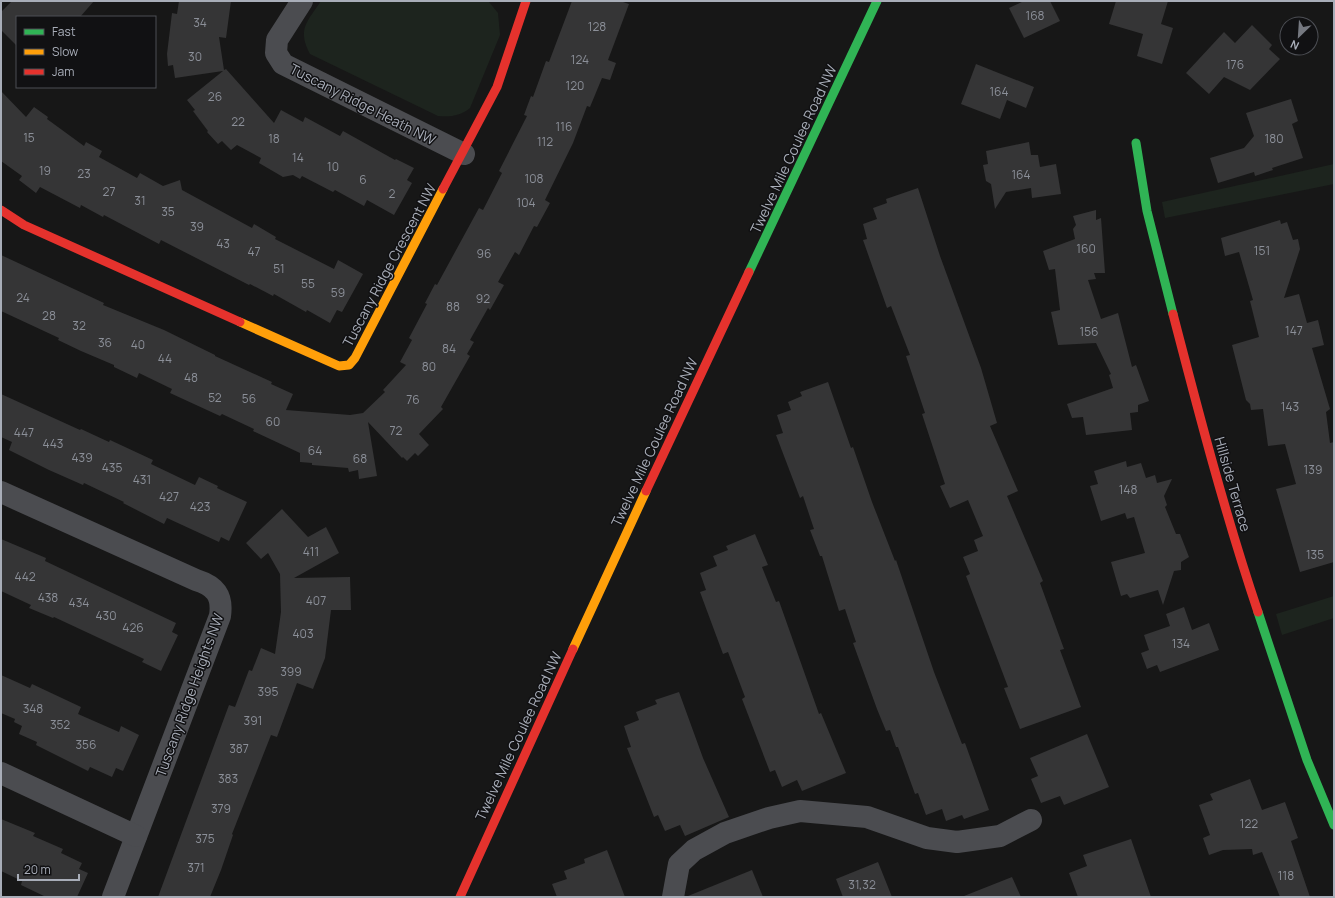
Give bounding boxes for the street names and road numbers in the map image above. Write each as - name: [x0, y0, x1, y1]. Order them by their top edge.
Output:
- street label: Tuscany Ridge Heath NW: [287, 59, 439, 149]
- street label: Twelve Mile Coulee Road NW: [745, 61, 841, 237]
- street label: Tuscany Ridge Crescent NW: [338, 180, 440, 350]
- street label: Twelve Mile Coulee Road NW: [606, 354, 702, 530]
- street label: Hillside Terrace: [1210, 434, 1256, 534]
- street label: Tuscany Ridge Heights NW: [151, 611, 227, 779]
- street label: Twelve Mile Coulee Road NW: [470, 648, 566, 824]

